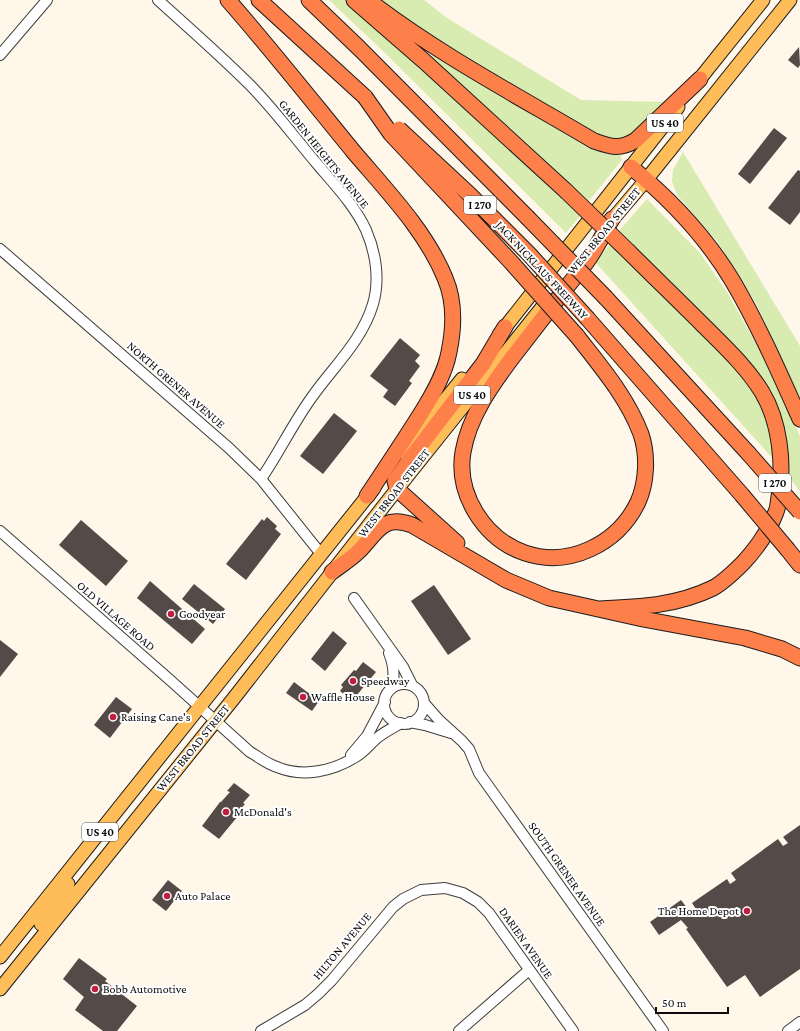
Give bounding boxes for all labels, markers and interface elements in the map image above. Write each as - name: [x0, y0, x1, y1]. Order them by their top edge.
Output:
- street label: GARDEN HEIGHTS AVENUE: [276, 97, 372, 212]
- road number: US 40: [647, 114, 683, 132]
- street label: WEST BROAD STREET: [564, 184, 644, 277]
- road number: I 270: [464, 196, 496, 214]
- street label: JACK NICKLAUS FREEWAY: [492, 217, 592, 322]
- street label: NORTH GRENER AVENUE: [124, 339, 228, 432]
- road number: US 40: [454, 386, 490, 404]
- street label: WEST BROAD STREET: [355, 446, 433, 540]
- road number: I 270: [759, 474, 791, 492]
- street label: OLD VILLAGE ROAD: [74, 578, 158, 654]
- place label: Goodyear: [179, 607, 226, 621]
- marker: Goodyear: [166, 609, 176, 619]
- place label: Speedway: [361, 674, 410, 688]
- marker: Speedway: [348, 676, 358, 686]
- place label: Waffle House: [311, 690, 375, 704]
- marker: Waffle House: [298, 692, 308, 702]
- street label: WEST BROAD STREET: [153, 701, 233, 794]
- place label: Raising Cane's: [121, 710, 191, 724]
- marker: Raising Cane's: [108, 712, 118, 722]
- place label: McDonald's: [234, 805, 292, 819]
- marker: McDonald's: [221, 807, 231, 817]
- street label: SOUTH GRENER AVENUE: [526, 819, 609, 929]
- road number: US 40: [82, 823, 118, 841]
- place label: Auto Palace: [175, 889, 230, 903]
- marker: Auto Palace: [162, 891, 172, 901]
- place label: The Home Depot: [658, 904, 740, 918]
- street label: DARIEN AVENUE: [496, 905, 556, 982]
- marker: The Home Depot: [742, 906, 752, 916]
- street label: HILTON AVENUE: [310, 909, 375, 982]
- place label: Bobb Automotive: [103, 982, 186, 996]
- marker: Bobb Automotive: [90, 984, 100, 994]
- scale bar: [656, 989, 728, 1015]
- text: 50 m: [662, 996, 687, 1010]

